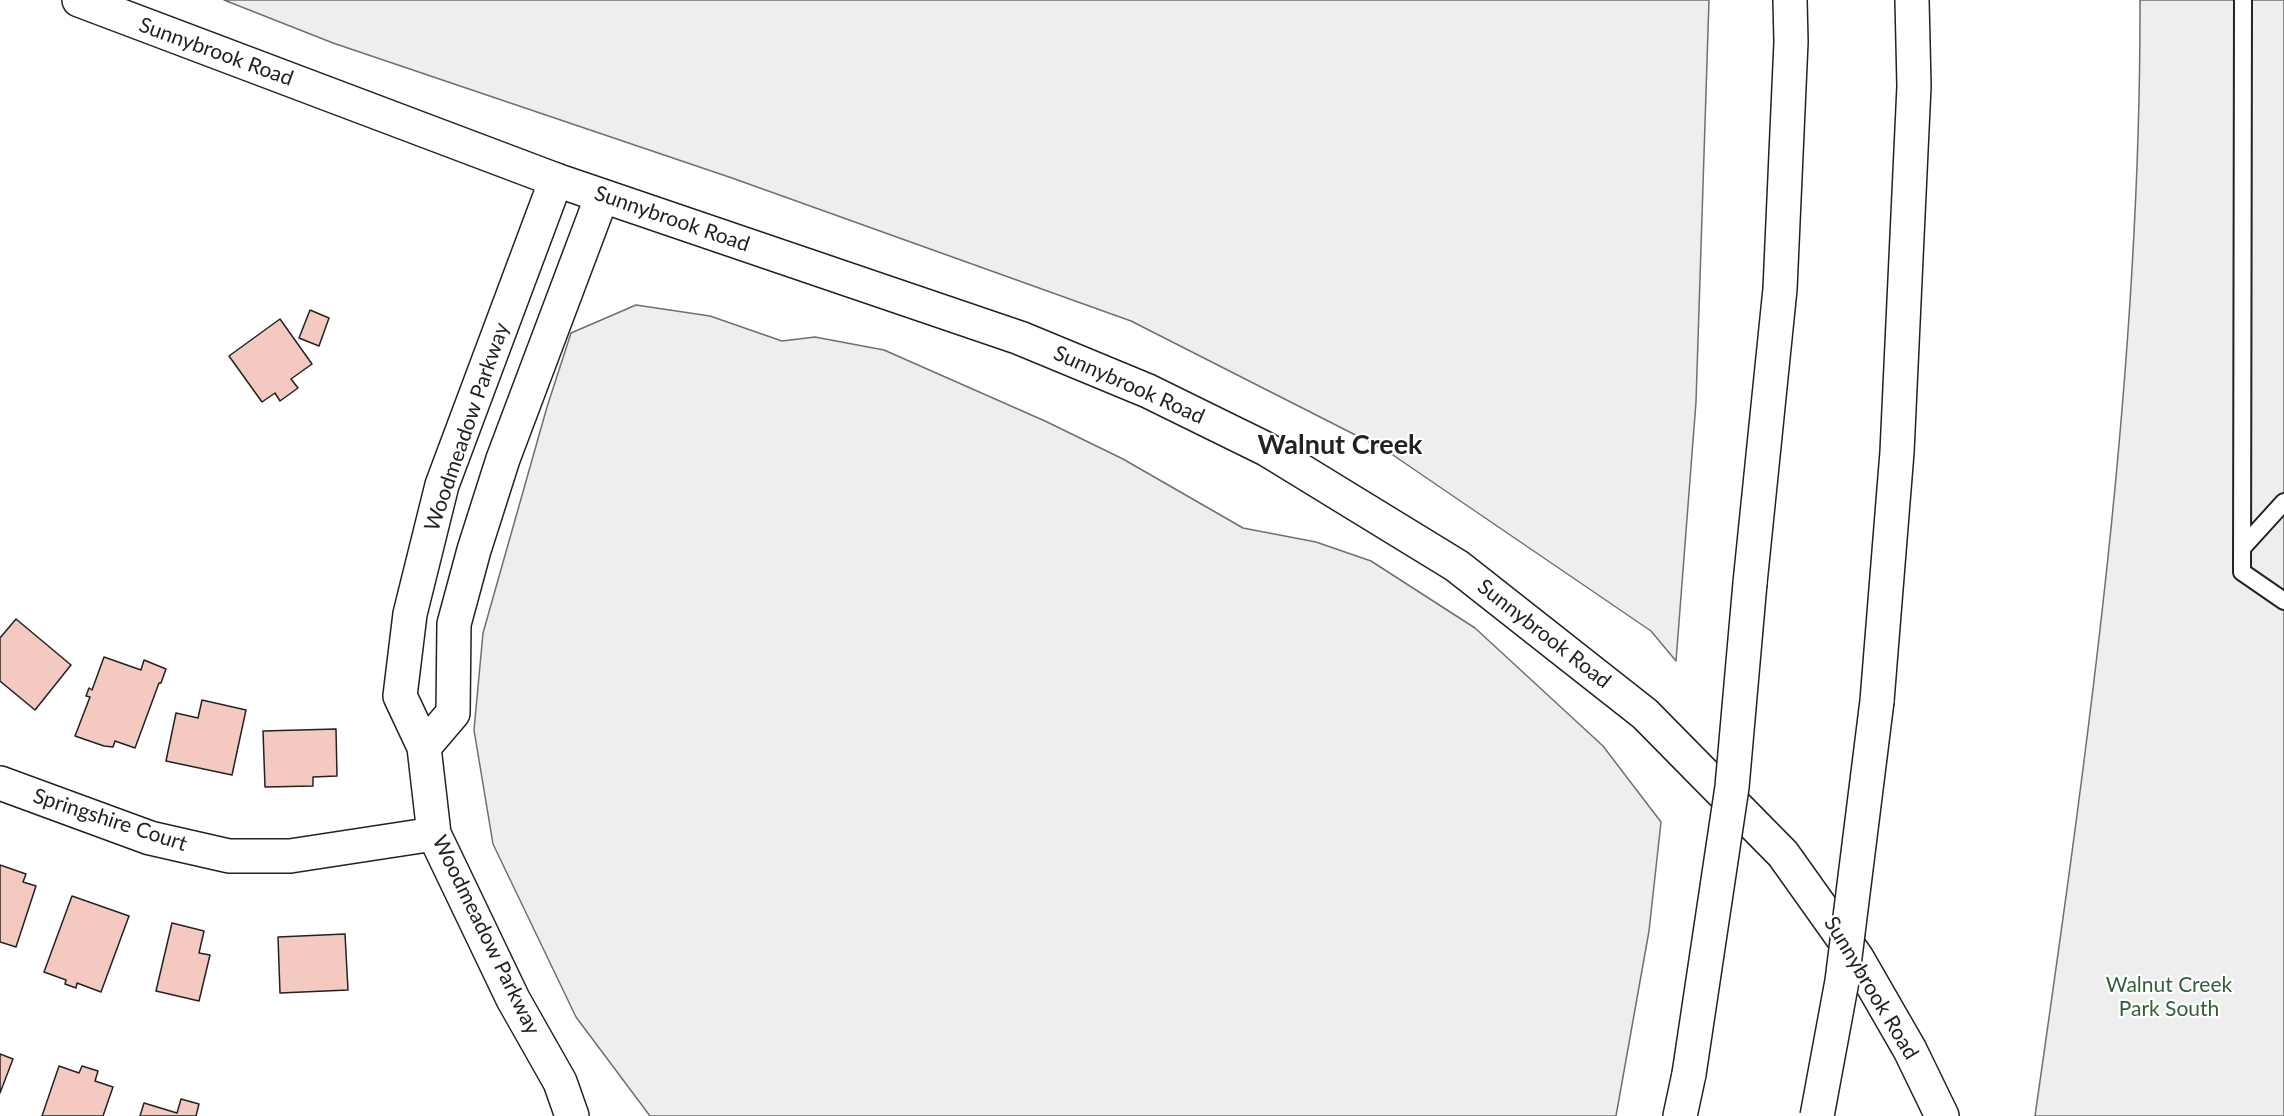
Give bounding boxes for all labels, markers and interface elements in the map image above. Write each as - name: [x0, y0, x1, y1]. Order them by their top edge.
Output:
- street label: Sunnybrook Road: [135, 12, 297, 92]
- street label: Sunnybrook Road: [591, 181, 753, 257]
- street label: Woodmeadow Parkway: [419, 319, 515, 535]
- street label: Sunnybrook Road: [1050, 340, 1208, 430]
- district label: Walnut Creek: [1258, 429, 1422, 461]
- street label: Sunnybrook Road: [1472, 574, 1616, 694]
- street label: Springshire Court: [30, 783, 190, 857]
- street label: Woodmeadow Parkway: [427, 831, 545, 1039]
- street label: Sunnybrook Road: [1818, 912, 1924, 1064]
- park label: Walnut Creek Park South: [2106, 972, 2232, 1022]

